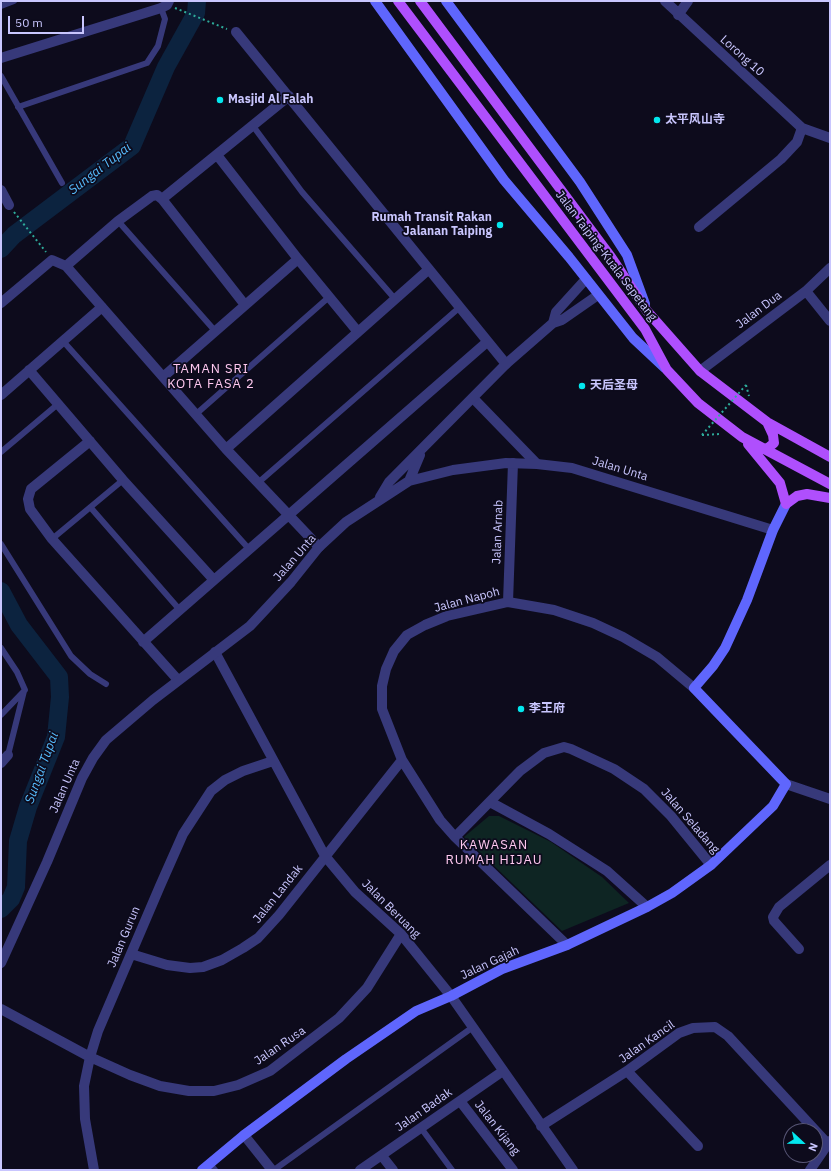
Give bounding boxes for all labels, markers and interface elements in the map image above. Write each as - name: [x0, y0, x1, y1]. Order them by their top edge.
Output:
- scale bar: [10, 8, 86, 34]
- text: 50 m: [15, 15, 43, 30]
- street label: Lorong 10: [717, 33, 767, 79]
- place label: Masjid Al Falah: [228, 93, 313, 107]
- marker: Masjid Al Falah: [215, 95, 225, 105]
- place label: 太平风山寺: [665, 113, 725, 127]
- marker: 太平风山寺: [652, 115, 662, 125]
- water label: Sungai Tupai: [66, 140, 134, 198]
- street label: Jalan Taiping-Kuala Sepetang: [552, 188, 660, 324]
- place label: Rumah Transit Rakan Jalanan Taiping: [371, 211, 492, 239]
- marker: Rumah Transit Rakan Jalanan Taiping: [495, 220, 505, 230]
- street label: Jalan Dua: [733, 288, 785, 332]
- district label: TAMAN SRI KOTA FASA 2: [167, 361, 255, 392]
- place label: 天后圣母: [590, 379, 638, 393]
- marker: 天后圣母: [577, 381, 587, 391]
- street label: Jalan Unta: [590, 454, 650, 484]
- street label: Jalan Arnab: [490, 500, 506, 564]
- street label: Jalan Unta: [271, 532, 319, 584]
- street label: Jalan Napoh: [433, 584, 501, 616]
- place label: 李王府: [529, 702, 565, 716]
- marker: 李王府: [516, 704, 526, 714]
- water label: Sungai Tupai: [22, 730, 62, 806]
- street label: Jalan Unta: [47, 757, 83, 815]
- street label: Jalan Seladang: [658, 785, 722, 857]
- district label: KAWASAN RUMAH HIJAU: [445, 837, 543, 868]
- street label: Jalan Landak: [250, 862, 306, 926]
- street label: Jalan Beruang: [359, 877, 423, 941]
- street label: Jalan Gurun: [105, 904, 143, 970]
- street label: Jalan Gajah: [458, 943, 522, 983]
- street label: Jalan Kancil: [616, 1018, 678, 1066]
- street label: Jalan Rusa: [252, 1024, 308, 1068]
- street label: Jalan Badak: [393, 1085, 455, 1135]
- street label: Jalan Kijang: [471, 1098, 523, 1158]
- north arrow: [783, 1123, 823, 1163]
- text: N: [805, 1141, 821, 1153]

